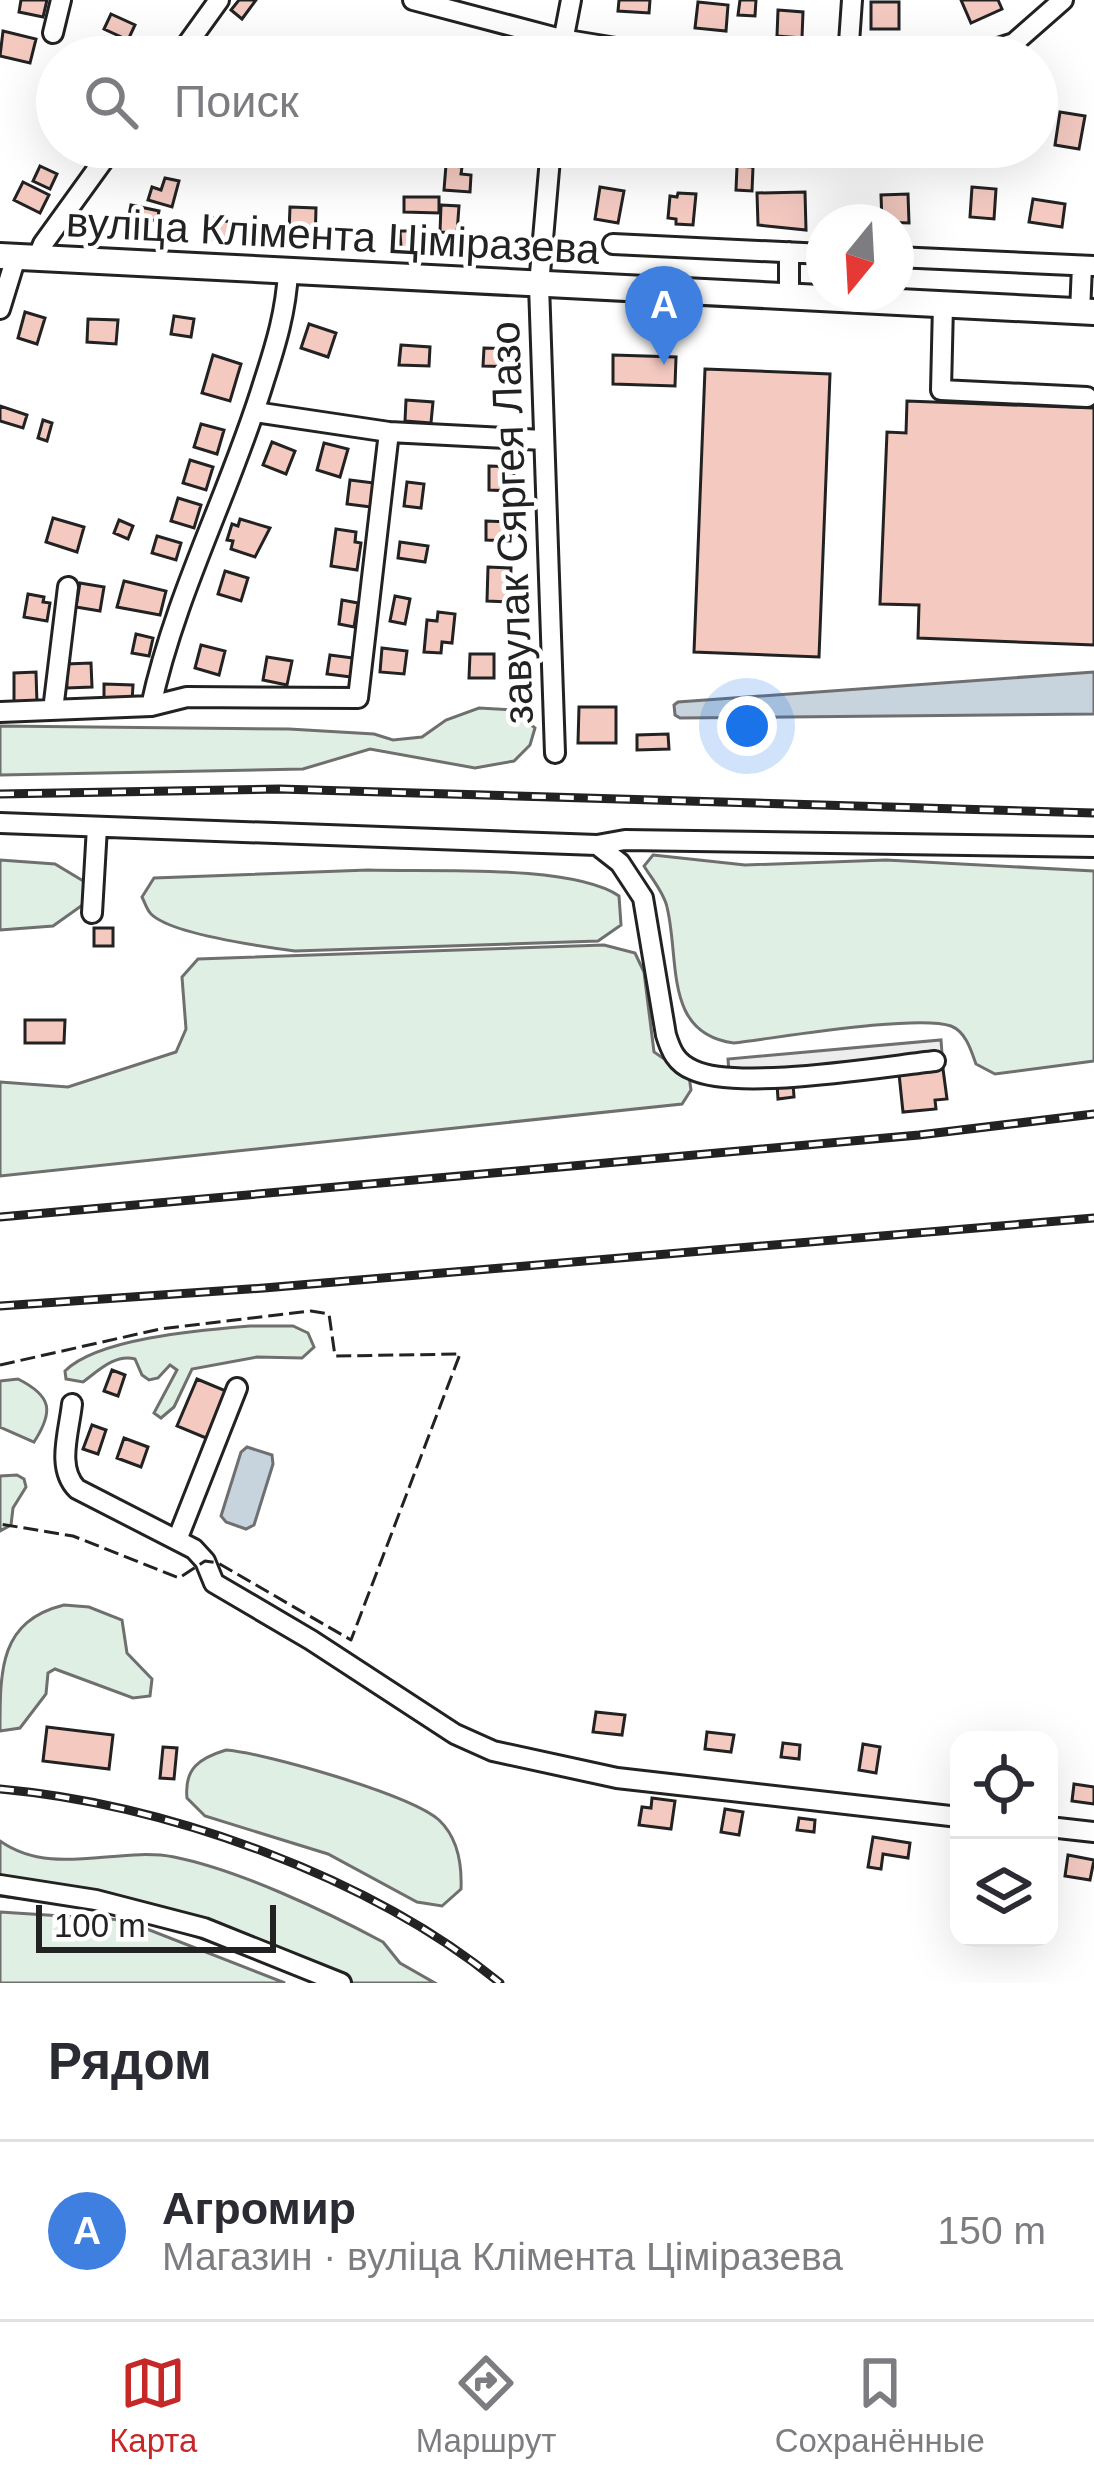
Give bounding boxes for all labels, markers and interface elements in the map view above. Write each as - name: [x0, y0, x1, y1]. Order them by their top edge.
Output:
- search box: [36, 36, 1058, 168]
- icon: search: [78, 69, 144, 135]
- text: Поиск: [174, 76, 299, 127]
- street label: вуліца Клімента Ціміразева: [65, 198, 602, 273]
- north arrow: [806, 204, 914, 312]
- pin: A: [625, 266, 703, 365]
- street label: завулак Сяргея Лазо: [481, 321, 542, 725]
- your location: [717, 696, 777, 756]
- map controls: [950, 1731, 1058, 1947]
- button: locate: [950, 1731, 1058, 1839]
- button: layers: [950, 1839, 1058, 1947]
- scale bar: [36, 1899, 276, 1952]
- text: 100 m: [54, 1907, 146, 1944]
- text: Рядом: [48, 2033, 212, 2090]
- text: Агромир: [162, 2183, 356, 2234]
- text: A: [73, 2209, 101, 2252]
- text: 150 m: [938, 2209, 1046, 2252]
- text: Магазин · вуліца Клімента Ціміразева: [162, 2235, 843, 2278]
- tab: Карта: [109, 2350, 197, 2460]
- tab: Маршрут: [416, 2350, 556, 2460]
- tab: Сохранённые: [775, 2350, 985, 2460]

